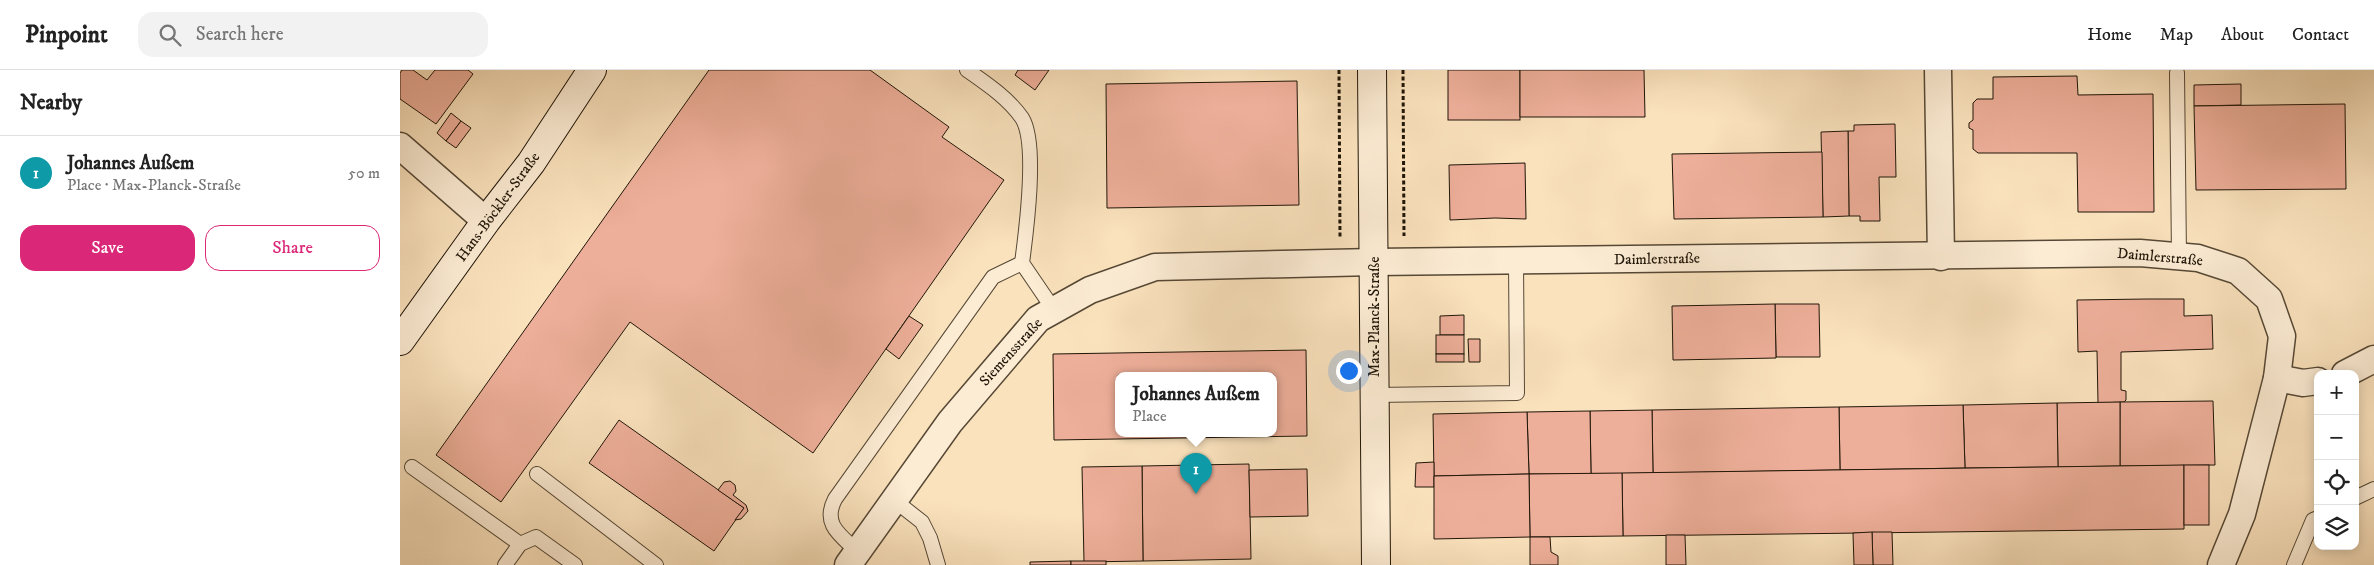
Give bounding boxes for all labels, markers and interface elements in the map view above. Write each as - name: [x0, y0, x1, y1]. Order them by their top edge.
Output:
- search box: [138, 12, 488, 57]
- text: Pinpoint: [25, 20, 108, 50]
- icon: search: [156, 21, 184, 49]
- text: Search here: [196, 23, 284, 46]
- text: Home: [2087, 24, 2132, 46]
- text: Map: [2160, 24, 2193, 46]
- text: About: [2221, 24, 2264, 46]
- text: Contact: [2292, 24, 2349, 46]
- text: Nearby: [20, 90, 82, 116]
- street label: Hans-Böckler-Straße: [452, 148, 544, 266]
- text: Johannes Außem: [67, 152, 194, 175]
- text: 1: [33, 163, 39, 183]
- text: 50 m: [348, 163, 380, 183]
- text: Place · Max-Planck-Straße: [67, 175, 241, 195]
- button: Save: [20, 225, 195, 271]
- button: Share: [205, 225, 380, 271]
- street label: Daimlerstraße: [2116, 244, 2204, 270]
- street label: Daimlerstraße: [1614, 249, 1700, 269]
- street label: Max-Planck-Straße: [1365, 257, 1384, 377]
- street label: Siemensstraße: [975, 314, 1047, 390]
- your location: [1336, 358, 1362, 384]
- map controls: [2314, 370, 2359, 550]
- button: +: [2314, 370, 2359, 415]
- popup: [1115, 372, 1277, 437]
- text: Johannes Außem: [1132, 383, 1260, 406]
- text: Place: [1132, 406, 1167, 426]
- button: −: [2314, 415, 2359, 460]
- pin: 1: [1180, 453, 1212, 494]
- button: locate: [2314, 460, 2359, 505]
- button: layers: [2314, 505, 2359, 550]

